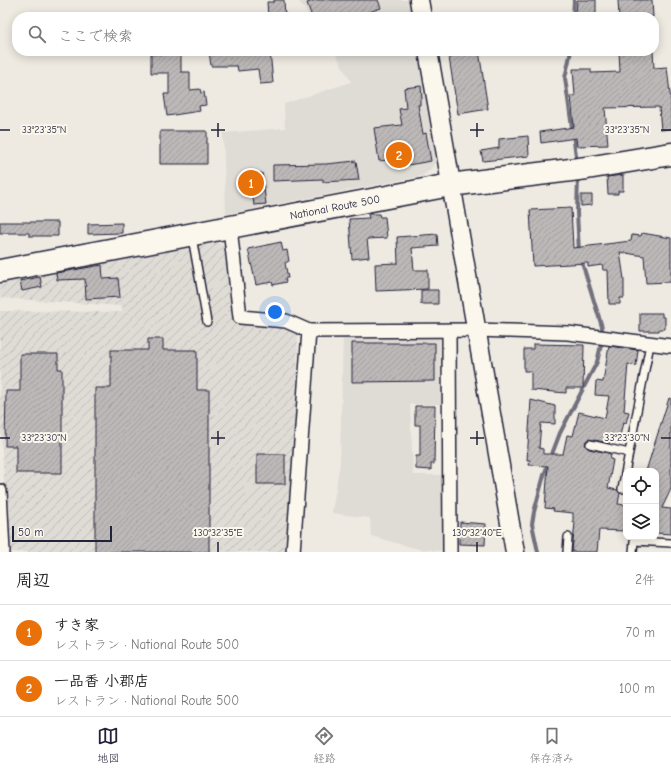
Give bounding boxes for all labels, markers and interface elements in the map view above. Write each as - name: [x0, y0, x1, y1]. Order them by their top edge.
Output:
- search box: [12, 12, 659, 56]
- icon: search: [26, 23, 48, 45]
- text: ここで検索: [58, 27, 133, 45]
- text: 33°23'35"N: [22, 124, 66, 136]
- text: 33°23'35"N: [605, 124, 649, 136]
- pin: 2: [386, 140, 412, 170]
- pin: 1: [238, 168, 264, 198]
- street label: National Route 500: [289, 192, 381, 222]
- your location: [265, 302, 285, 322]
- text: 33°23'30"N: [21, 432, 67, 444]
- text: 33°23'30"N: [604, 432, 650, 444]
- map controls: [623, 468, 659, 540]
- button: locate: [623, 468, 659, 504]
- button: layers: [623, 504, 659, 540]
- scale bar: [12, 524, 112, 543]
- text: 50 m: [18, 526, 43, 539]
- text: 130°32'35"E: [193, 527, 243, 539]
- text: 130°32'40"E: [452, 527, 502, 539]
- text: 周辺: [16, 571, 50, 590]
- text: 2件: [635, 572, 655, 587]
- text: すき家: [54, 616, 99, 634]
- text: 1: [26, 625, 32, 640]
- text: 70 m: [626, 625, 655, 640]
- text: レストラン · National Route 500: [54, 637, 239, 652]
- text: 一品香 小郡店: [54, 672, 149, 690]
- text: 2: [26, 681, 32, 696]
- text: 100 m: [619, 681, 655, 696]
- text: レストラン · National Route 500: [54, 693, 239, 708]
- tab: 地図: [97, 725, 119, 765]
- tab: 経路: [313, 725, 335, 765]
- tab: 保存済み: [530, 725, 574, 765]

